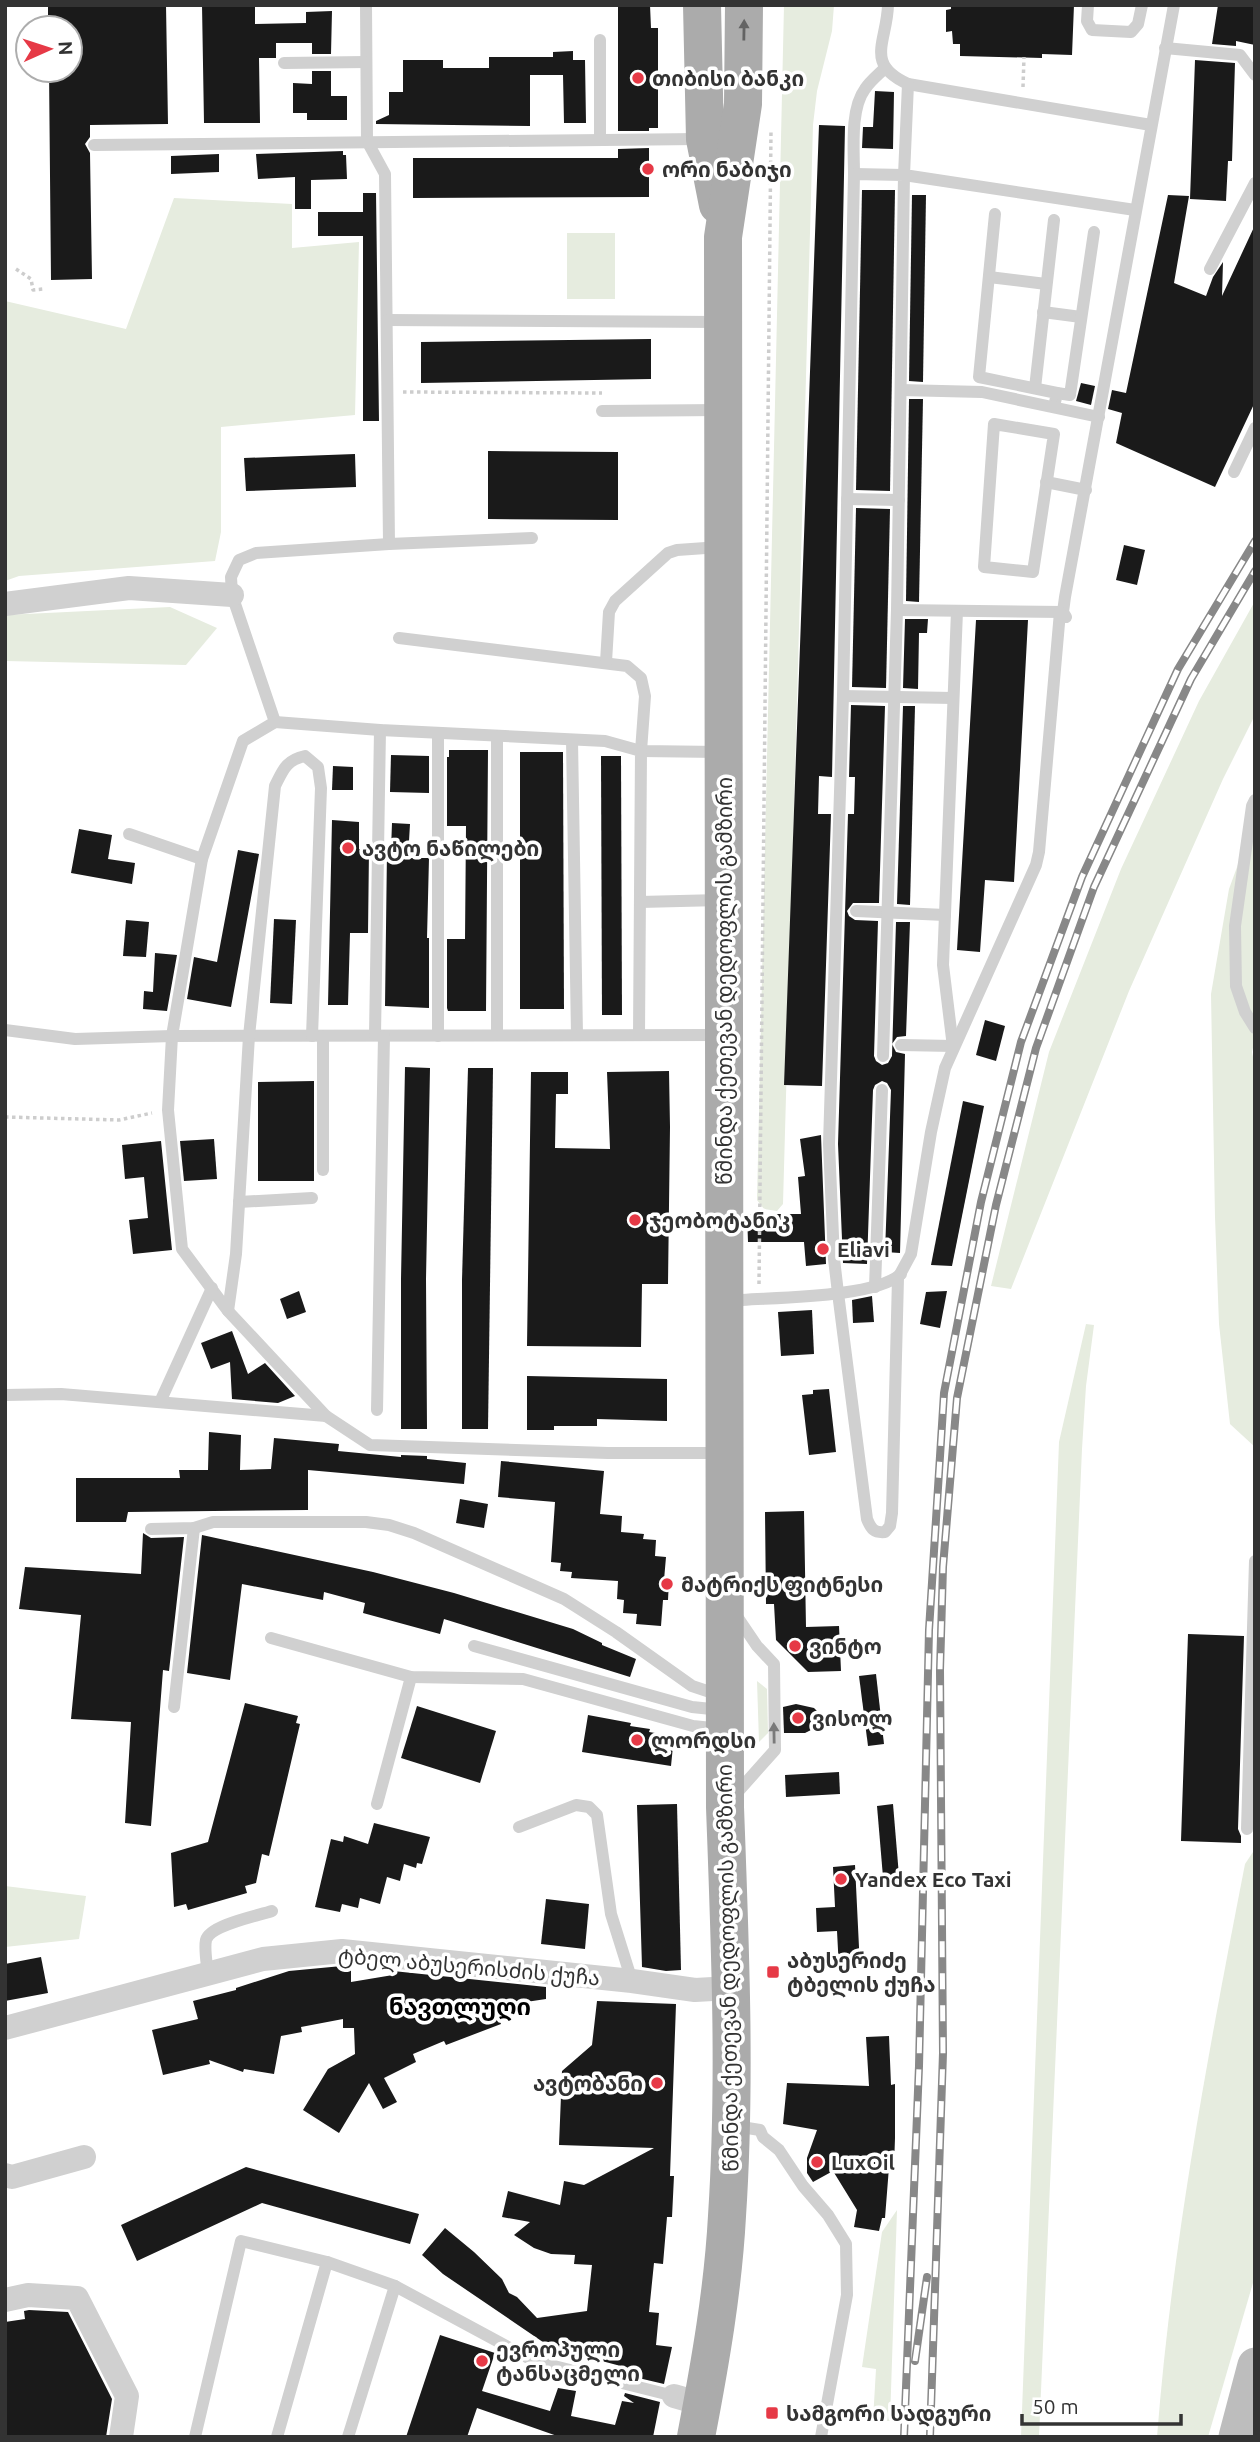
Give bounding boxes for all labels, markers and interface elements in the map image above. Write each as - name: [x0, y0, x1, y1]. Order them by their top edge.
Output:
- north arrow: [14, 14, 84, 84]
- one-way arrow: [738, 19, 750, 41]
- text: N: [55, 40, 77, 56]
- place label: თიბისი ბანკი: [652, 66, 804, 91]
- marker: თიბისი ბანკი: [630, 70, 646, 86]
- place label: ორი ნაბიჯი: [662, 157, 792, 182]
- marker: ორი ნაბიჯი: [640, 161, 656, 177]
- street label: წმინდა ქეთევან დედოფლის გამზირი: [712, 777, 738, 1185]
- place label: ავტო ნაწილები: [362, 836, 539, 862]
- marker: ავტო ნაწილები: [340, 840, 356, 856]
- place label: ჯეობოტანიკ: [649, 1208, 791, 1233]
- marker: ჯეობოტანიკ: [627, 1212, 643, 1228]
- place label: Eliavi: [837, 1237, 890, 1261]
- marker: Eliavi: [815, 1241, 831, 1257]
- place label: მატრიქს ფიტნესი: [681, 1572, 883, 1597]
- marker: მატრიქს ფიტნესი: [659, 1576, 675, 1592]
- place label: ვინტო: [809, 1634, 882, 1659]
- marker: ვინტო: [787, 1638, 803, 1654]
- place label: ვისოლ: [812, 1706, 893, 1732]
- marker: ვისოლ: [790, 1710, 806, 1726]
- one-way arrow: [769, 1722, 780, 1744]
- place label: ლორდსი: [651, 1728, 756, 1754]
- marker: ლორდსი: [629, 1732, 645, 1748]
- street label: წმინდა ქეთევან დედოფლის გამზირი: [711, 1764, 745, 2172]
- place label: Yandex Eco Taxi: [855, 1867, 1012, 1891]
- marker: Yandex Eco Taxi: [833, 1871, 849, 1887]
- street label: ტბელ აბუსერისძის ქუჩა: [337, 1943, 601, 1991]
- place label: აბუსერიძე ტბელის ქუჩა: [787, 1948, 936, 1998]
- marker: აბუსერიძე ტბელის ქუჩა: [765, 1964, 781, 1980]
- district label: ნავთლუღი: [389, 1993, 531, 2021]
- place label: ავტობანი: [533, 2071, 643, 2096]
- marker: ავტობანი: [649, 2075, 665, 2091]
- place label: LuxOil: [831, 2150, 895, 2174]
- marker: LuxOil: [809, 2154, 825, 2170]
- place label: ევროპული ტანსაცმელი: [496, 2337, 640, 2387]
- marker: ევროპული ტანსაცმელი: [474, 2353, 490, 2369]
- scale bar: [1022, 2382, 1181, 2426]
- text: 50 m: [1032, 2394, 1079, 2418]
- place label: სამგორი სადგური: [786, 2401, 992, 2427]
- marker: სამგორი სადგური: [764, 2405, 780, 2421]

